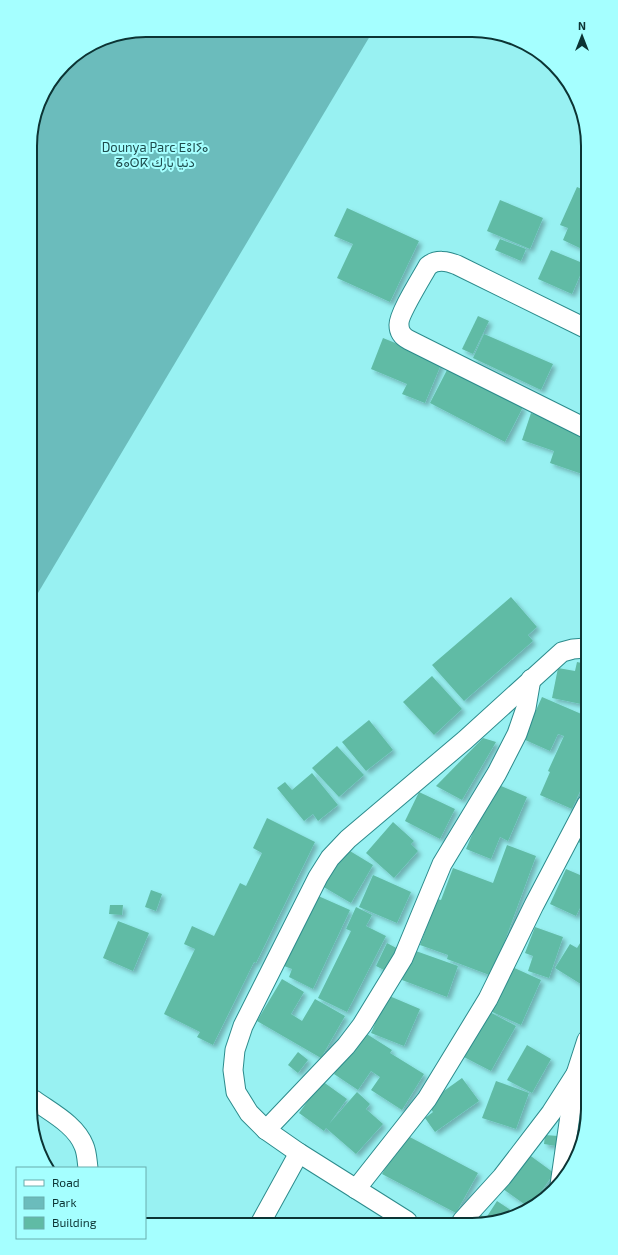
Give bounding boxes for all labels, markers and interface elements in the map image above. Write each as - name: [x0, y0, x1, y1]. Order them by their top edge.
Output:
- north arrow: [562, 16, 602, 56]
- text: N: [578, 19, 586, 32]
- park label: Dounya Parc ⴹⵓⵏⵢⴰ ⵒⴰⵔⴽ دنيا بارك: [102, 139, 208, 171]
- legend: [16, 1167, 146, 1239]
- text: Road: [52, 1175, 80, 1189]
- text: Park: [52, 1195, 77, 1209]
- text: Building: [52, 1215, 97, 1229]

